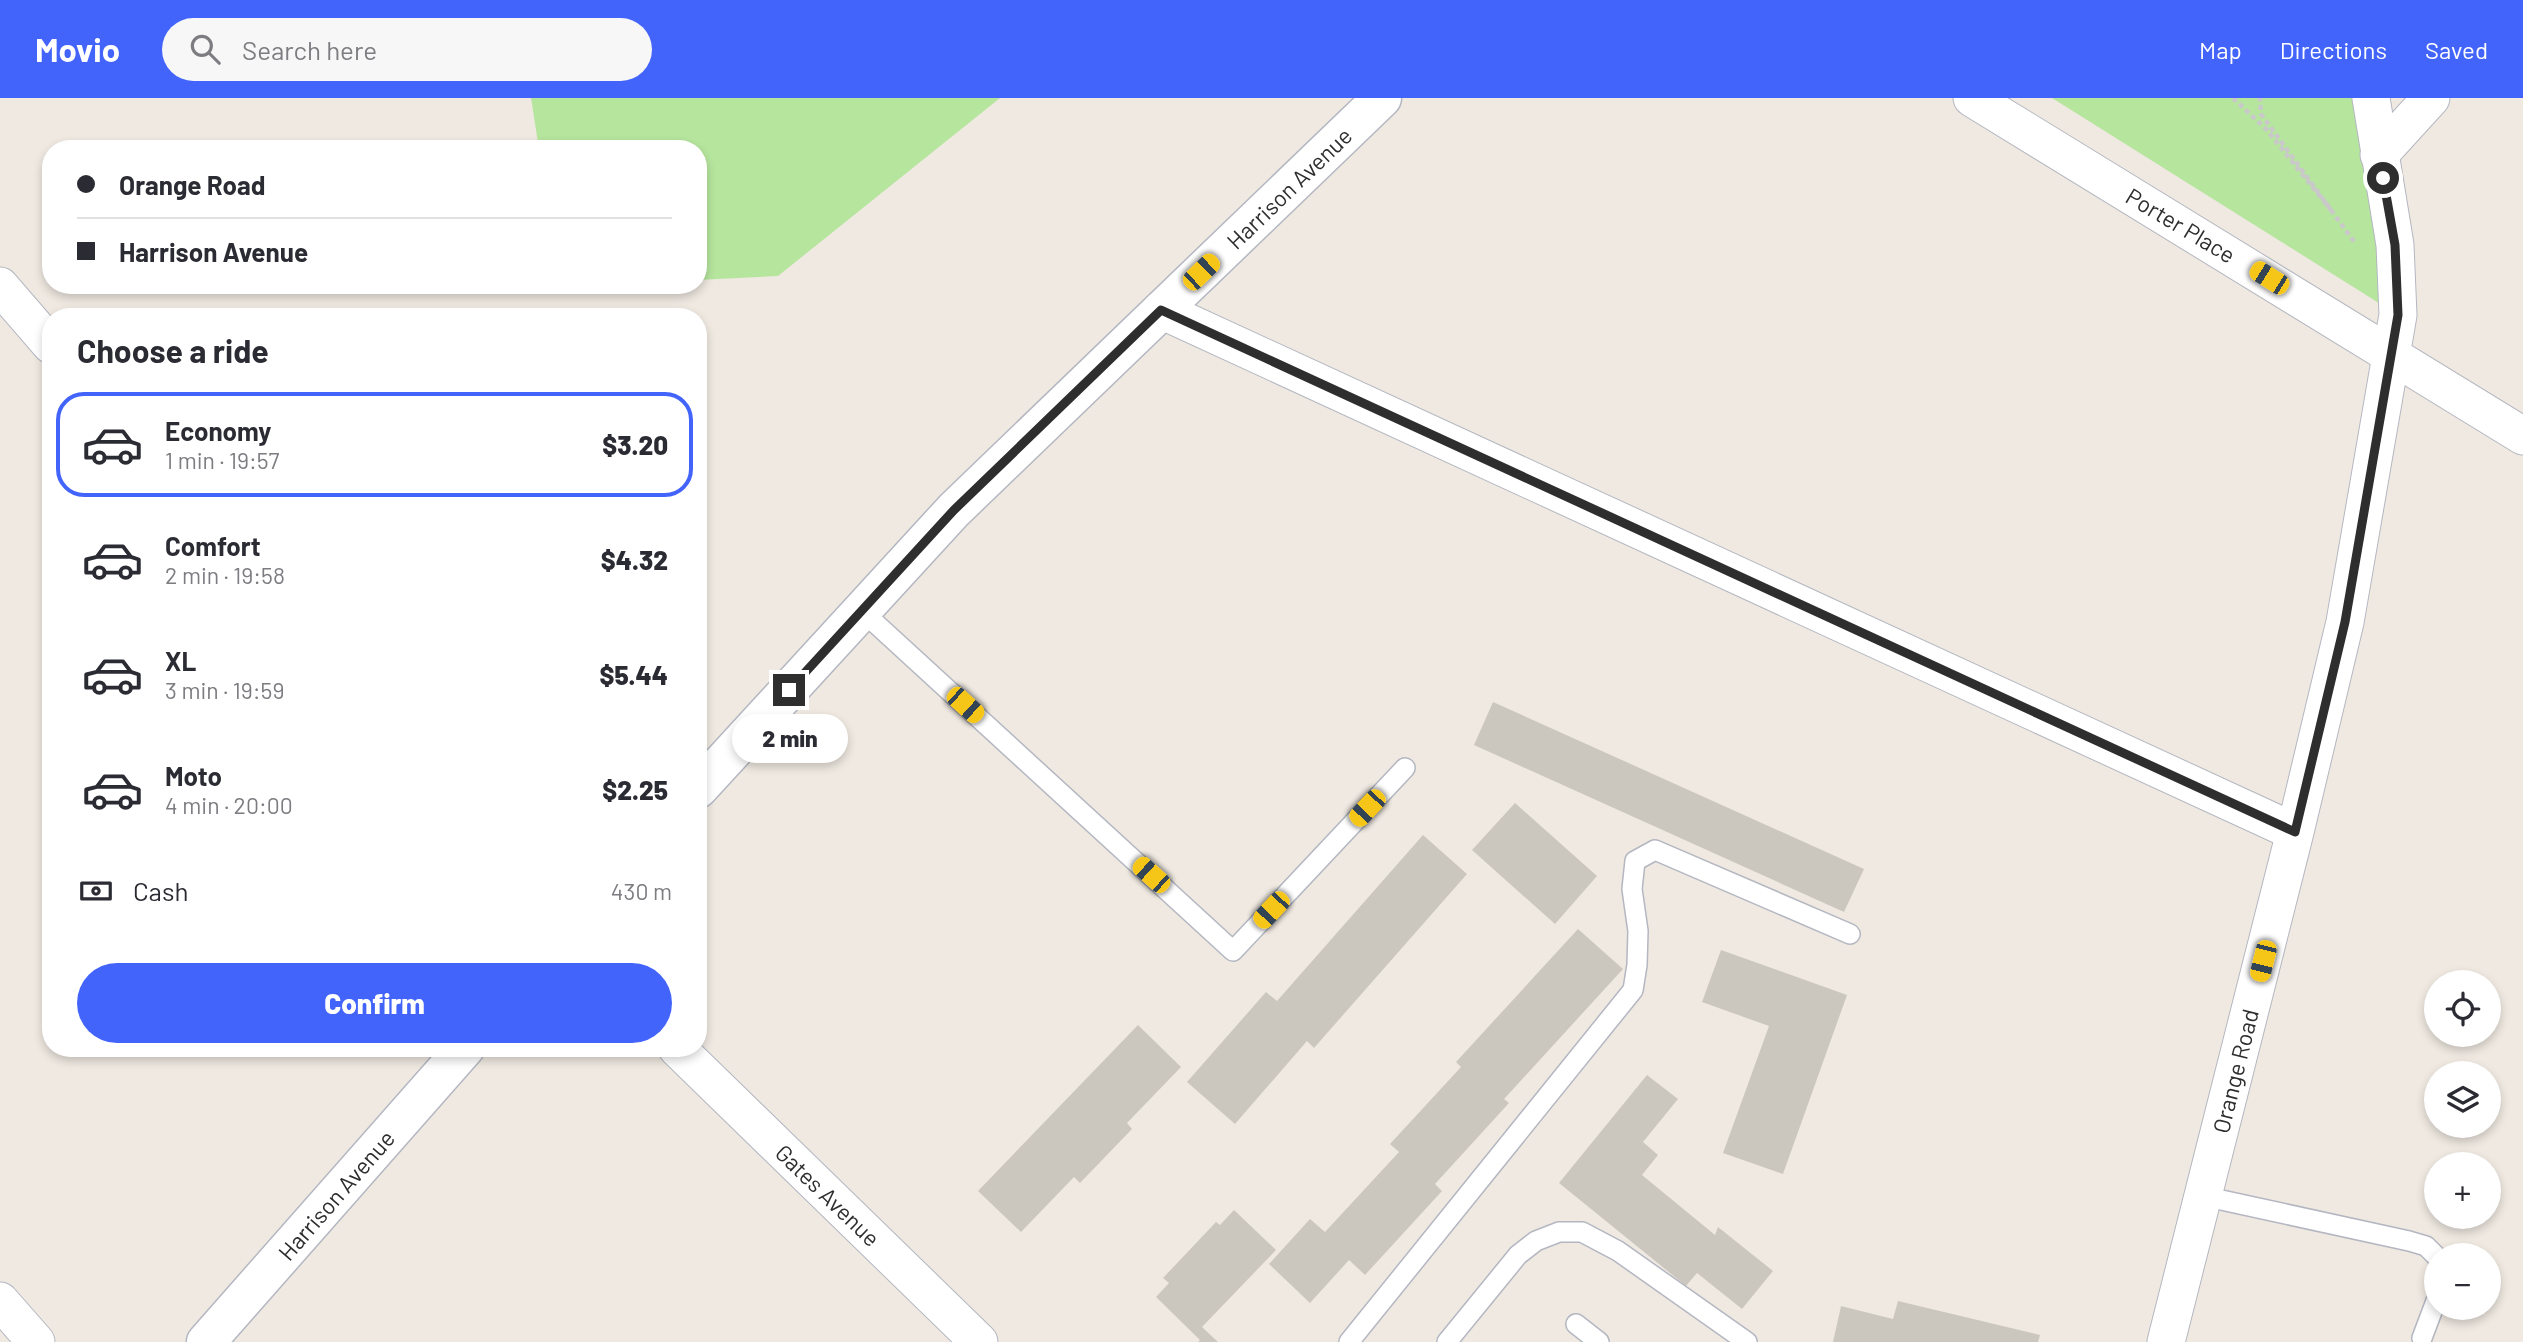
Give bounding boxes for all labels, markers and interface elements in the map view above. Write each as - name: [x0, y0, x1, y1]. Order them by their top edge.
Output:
- search box: [162, 18, 652, 81]
- text: Movio: [35, 29, 120, 69]
- icon: search: [186, 30, 224, 68]
- text: Search here: [242, 34, 377, 65]
- text: Map: [2199, 35, 2242, 64]
- text: Directions: [2280, 35, 2387, 64]
- text: Saved: [2425, 35, 2488, 64]
- street label: Harrison Avenue: [1221, 121, 1357, 255]
- route start: [2367, 162, 2399, 194]
- text: Orange Road: [119, 169, 265, 200]
- street label: Porter Place: [2121, 181, 2241, 269]
- text: Harrison Avenue: [119, 236, 308, 267]
- car: [1179, 250, 1224, 294]
- car: [2246, 258, 2293, 298]
- text: Choose a ride: [77, 331, 269, 369]
- icon: car: [81, 413, 144, 476]
- text: Economy: [165, 415, 271, 446]
- text: $3.20: [602, 429, 668, 460]
- text: 1 min · 19:57: [165, 446, 280, 474]
- icon: car: [81, 528, 144, 591]
- text: Comfort: [165, 530, 261, 561]
- text: $4.32: [601, 544, 668, 575]
- text: 2 min · 19:58: [165, 561, 285, 589]
- icon: car: [81, 643, 144, 706]
- text: XL: [165, 645, 196, 676]
- text: $5.44: [599, 659, 668, 690]
- route end: [773, 674, 805, 706]
- text: 3 min · 19:59: [165, 676, 284, 704]
- car: [943, 683, 988, 727]
- callout: 2 min: [731, 714, 847, 764]
- text: 2 min: [762, 724, 818, 752]
- icon: car: [81, 758, 144, 821]
- text: Moto: [165, 760, 222, 791]
- text: $2.25: [602, 774, 668, 805]
- car: [1345, 785, 1390, 831]
- text: 4 min · 20:00: [165, 791, 293, 819]
- car: [1129, 853, 1174, 897]
- icon: cash: [77, 872, 115, 910]
- text: Cash: [133, 875, 188, 906]
- text: 430 m: [611, 877, 672, 905]
- car: [1249, 887, 1294, 933]
- car: [2248, 938, 2279, 984]
- button: Confirm: [77, 963, 672, 1043]
- map controls: [2424, 970, 2501, 1320]
- button: locate: [2424, 970, 2501, 1047]
- street label: Orange Road: [2206, 1006, 2264, 1136]
- button: layers: [2424, 1061, 2501, 1138]
- street label: Harrison Avenue: [272, 1124, 400, 1266]
- street label: Gates Avenue: [770, 1138, 886, 1252]
- button: +: [2424, 1152, 2501, 1229]
- button: −: [2424, 1243, 2501, 1320]

